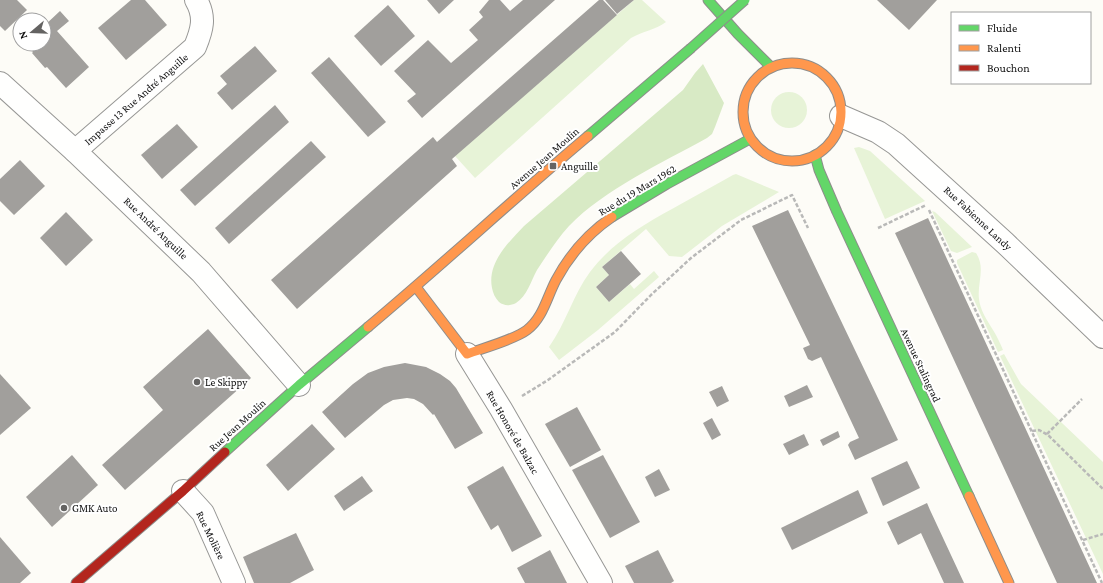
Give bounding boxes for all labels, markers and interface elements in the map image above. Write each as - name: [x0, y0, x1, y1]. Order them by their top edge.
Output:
- north arrow: [12, 12, 52, 52]
- legend: [951, 12, 1091, 84]
- text: Fluide: [987, 21, 1017, 35]
- text: N: [15, 29, 29, 41]
- text: Ralenti: [987, 41, 1021, 55]
- street label: Impasse 13 Rue André Anguille: [82, 51, 191, 148]
- text: Bouchon: [987, 61, 1030, 75]
- street label: Avenue Jean Moulin: [507, 125, 582, 192]
- place label: Anguille: [561, 160, 598, 173]
- marker: Anguille: [548, 161, 558, 171]
- street label: Rue du 19 Mars 1962: [596, 162, 678, 218]
- street label: Rue Fabienne Landy: [941, 183, 1015, 254]
- street label: Rue André Anguille: [121, 195, 191, 262]
- street label: Avenue Stalingrad: [898, 326, 943, 404]
- place label: Le Skippy: [205, 376, 248, 389]
- marker: Le Skippy: [192, 377, 202, 387]
- street label: Rue Honoré de Balzac: [484, 388, 542, 476]
- street label: Rue Jean Moulin: [206, 396, 268, 454]
- place label: GMK Auto: [72, 502, 118, 514]
- marker: GMK Auto: [59, 503, 69, 513]
- street label: Rue Molière: [194, 509, 228, 561]

